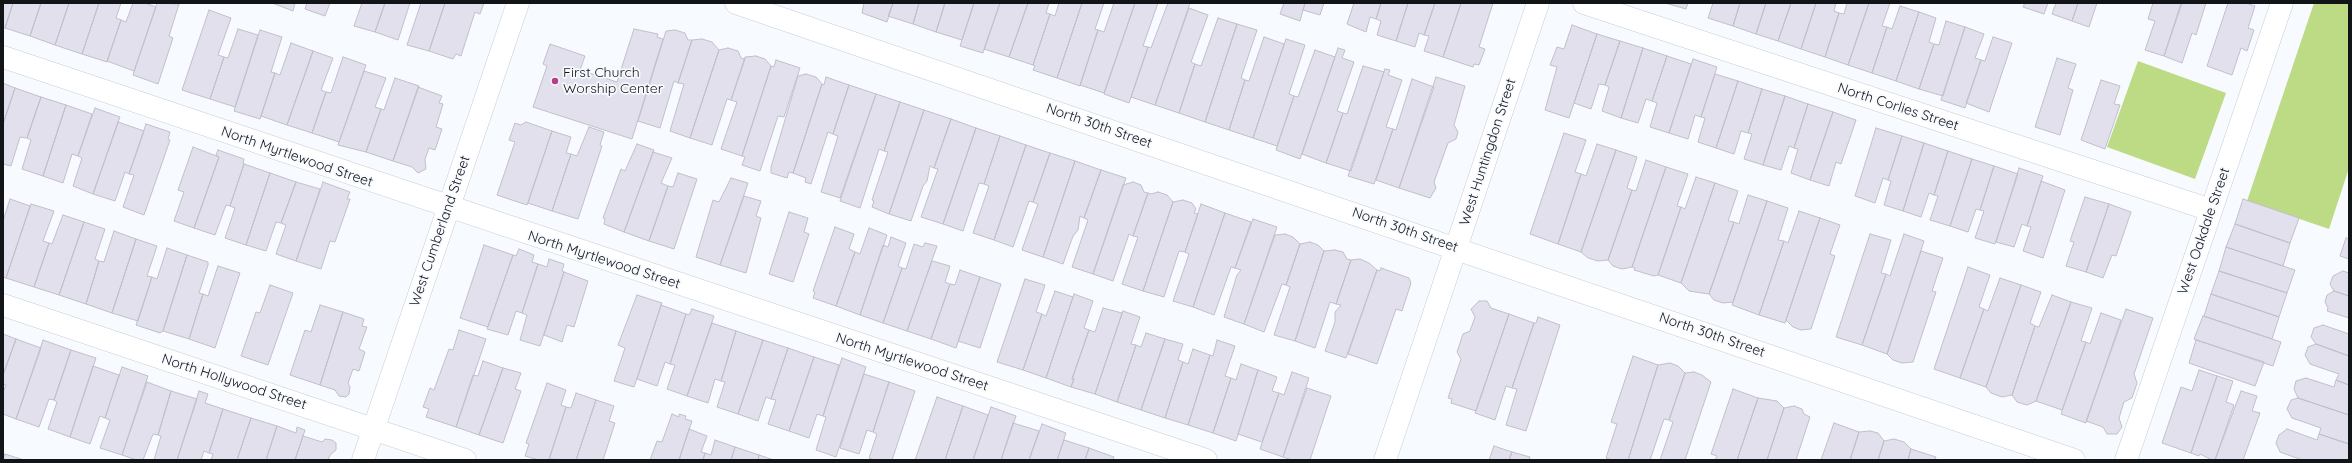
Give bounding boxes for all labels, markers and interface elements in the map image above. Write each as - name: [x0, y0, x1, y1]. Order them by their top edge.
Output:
- place label: First Church Worship Center: [563, 65, 663, 98]
- marker: First Church Worship Center: [550, 76, 560, 86]
- street label: West Huntingdon Street: [1456, 76, 1520, 228]
- street label: North Corlies Street: [1835, 79, 1961, 135]
- street label: North 30th Street: [1044, 100, 1154, 152]
- street label: North Myrtlewood Street: [219, 123, 375, 191]
- street label: West Cumberland Street: [406, 153, 474, 309]
- street label: West Oakdale Street: [2174, 165, 2234, 297]
- street label: North 30th Street: [1350, 204, 1460, 256]
- street label: North Myrtlewood Street: [526, 227, 682, 293]
- street label: North 30th Street: [1657, 309, 1767, 361]
- street label: North Myrtlewood Street: [834, 329, 990, 395]
- street label: North Hollywood Street: [159, 351, 309, 413]

